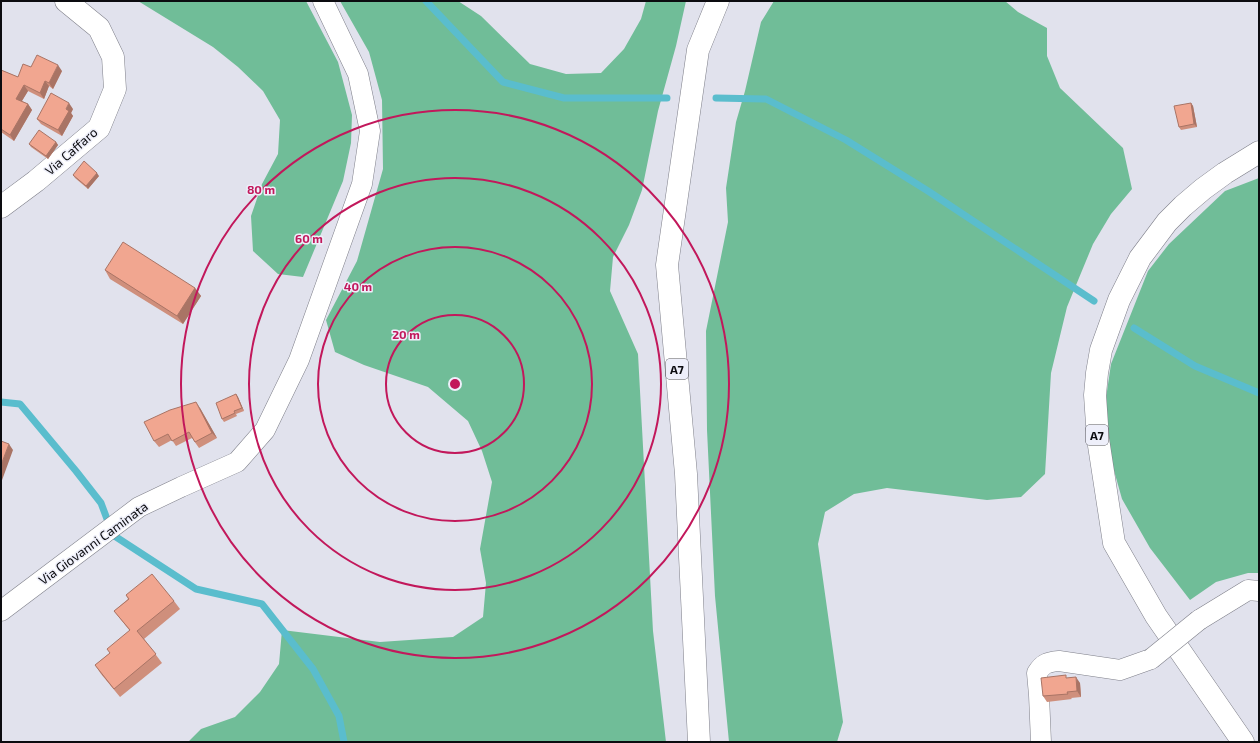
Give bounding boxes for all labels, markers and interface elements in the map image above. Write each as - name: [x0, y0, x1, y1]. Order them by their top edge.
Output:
- street label: Via Caffaro: [41, 124, 101, 178]
- text: 80 m: [247, 182, 275, 196]
- text: 60 m: [295, 231, 323, 245]
- text: 40 m: [344, 279, 372, 293]
- text: 20 m: [392, 327, 420, 341]
- road number: A7: [666, 359, 688, 379]
- centre of rings: [448, 377, 462, 391]
- road number: A7: [1086, 425, 1108, 445]
- street label: Via Giovanni Caminata: [35, 498, 151, 588]

